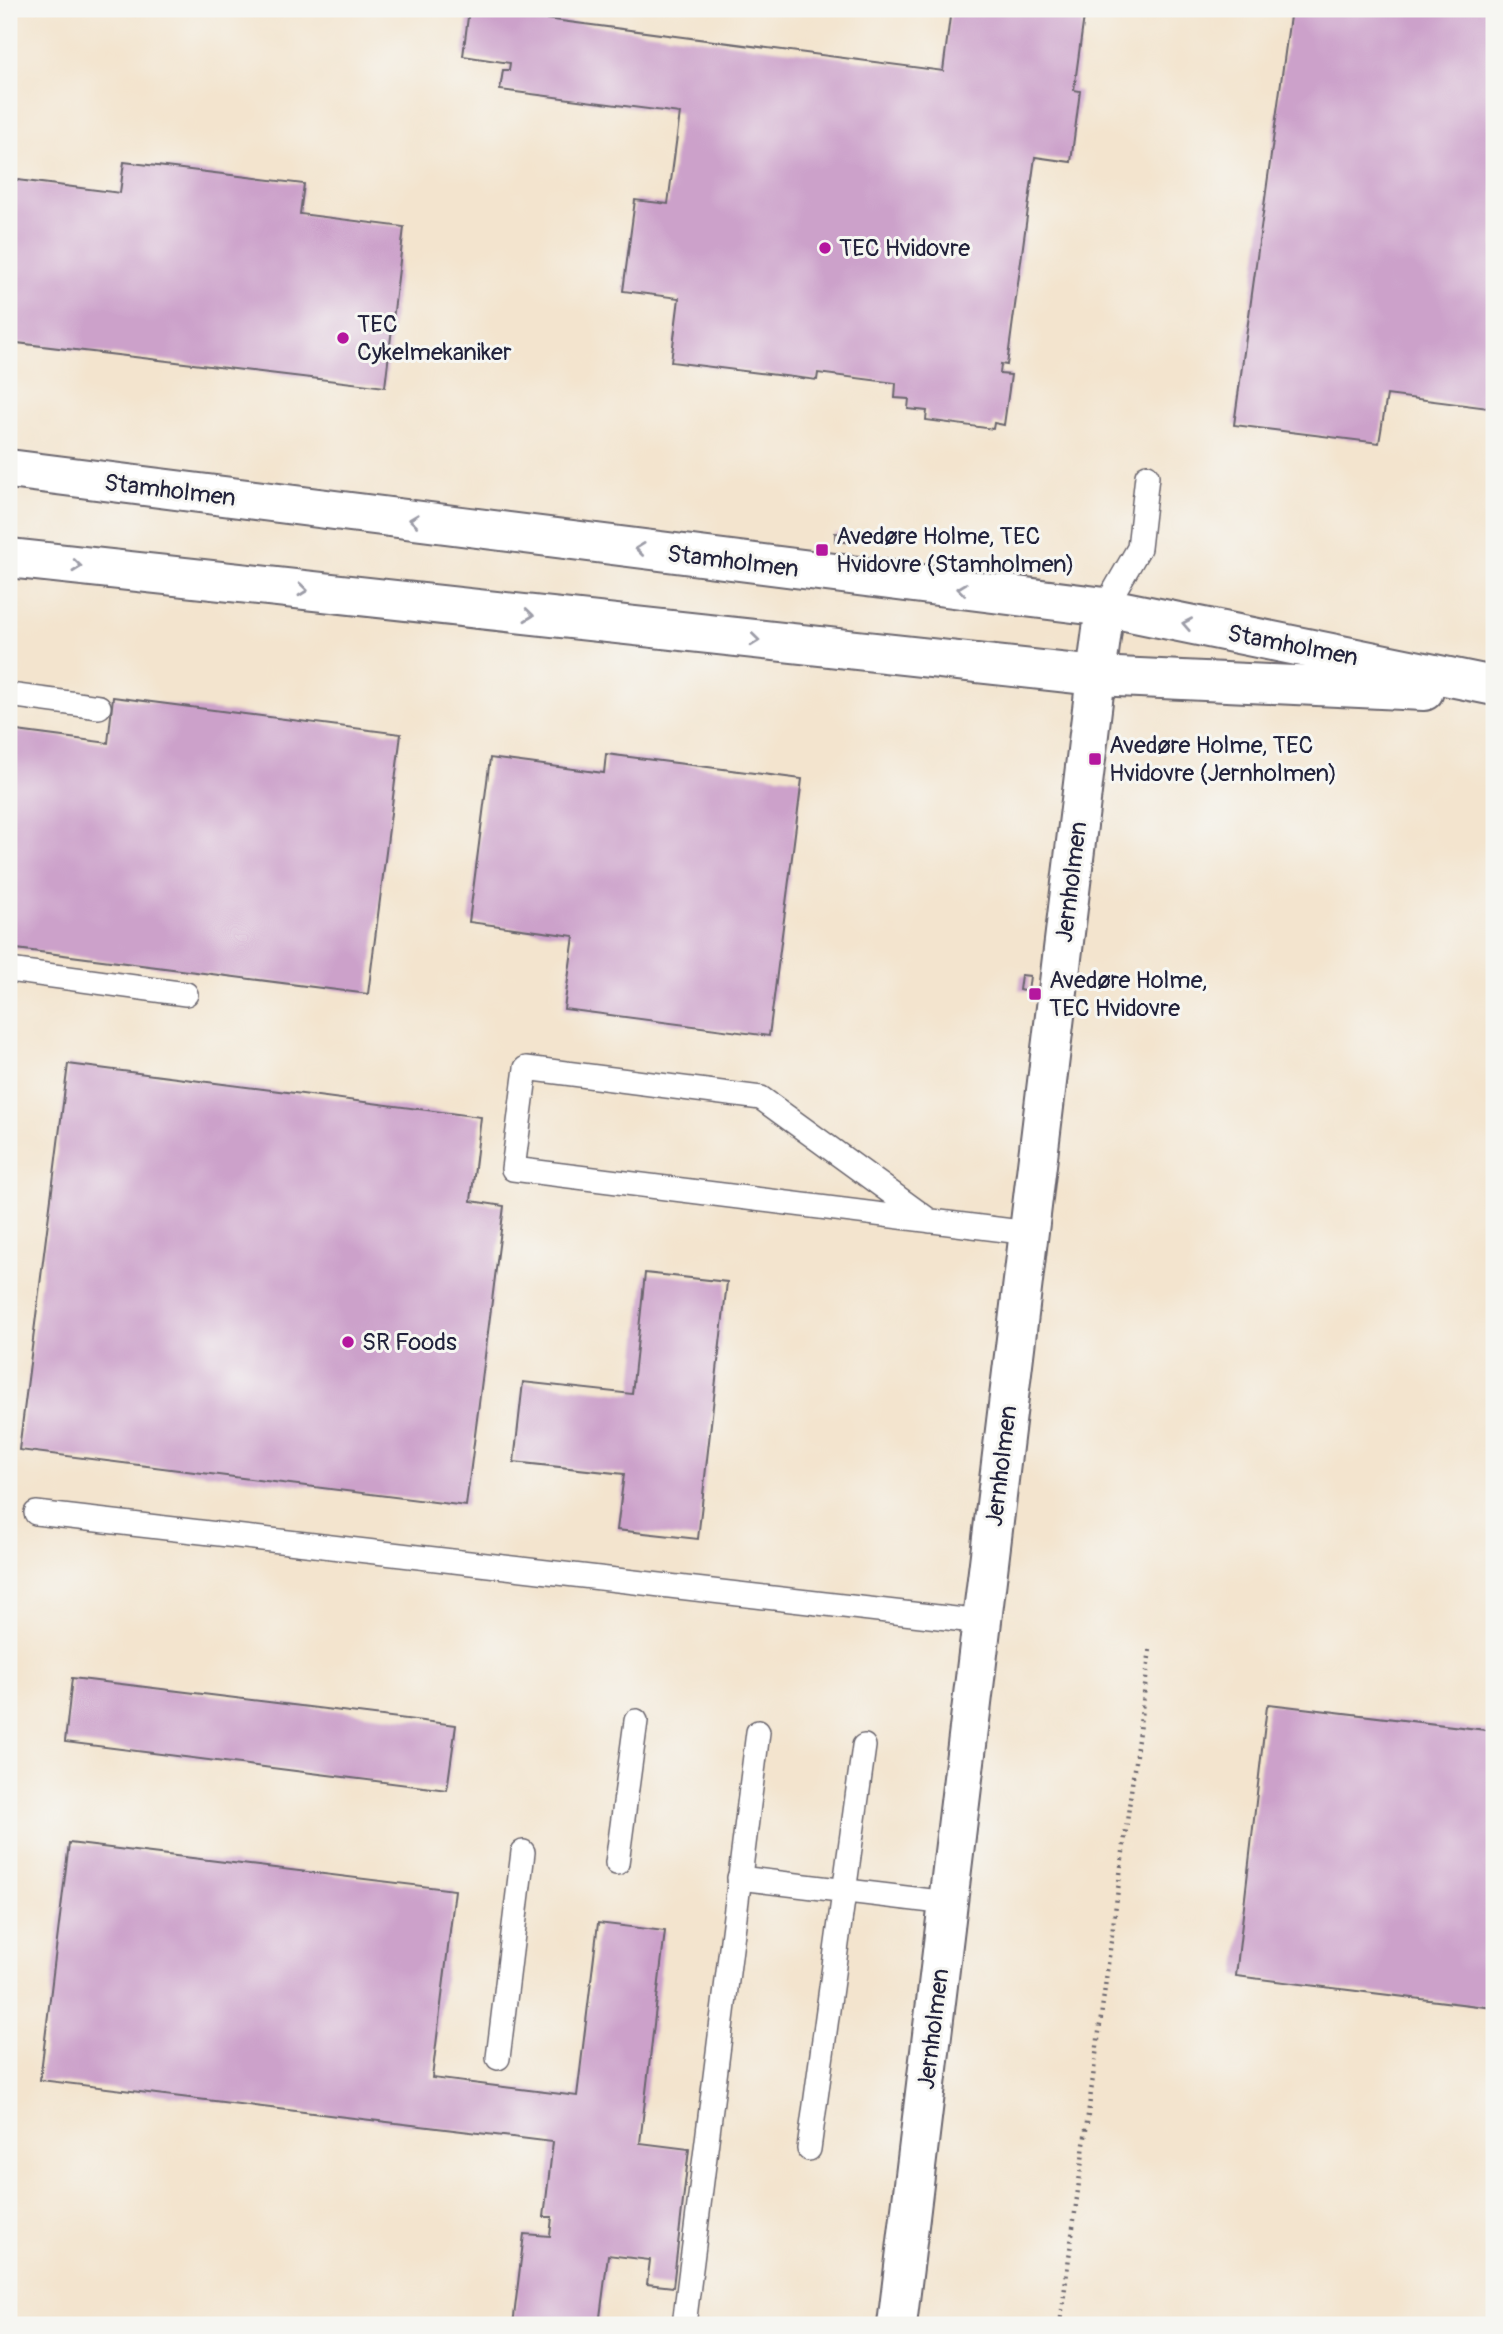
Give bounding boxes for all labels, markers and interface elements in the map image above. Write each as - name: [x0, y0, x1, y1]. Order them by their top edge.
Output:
- place label: TEC Hvidovre: [839, 234, 970, 263]
- marker: TEC Hvidovre: [817, 240, 833, 256]
- place label: TEC Cykelmekaniker: [357, 310, 512, 367]
- marker: TEC Cykelmekaniker: [335, 330, 351, 346]
- street label: Stamholmen: [103, 468, 237, 513]
- one-way arrow: [408, 513, 420, 528]
- place label: Avedøre Holme, TEC Hvidovre (Stamholmen): [836, 522, 1075, 579]
- street label: Stamholmen: [666, 539, 800, 584]
- one-way arrow: [634, 541, 645, 556]
- marker: Avedøre Holme, TEC Hvidovre (Stamholmen): [814, 542, 830, 558]
- one-way arrow: [71, 558, 82, 573]
- one-way arrow: [957, 582, 968, 597]
- one-way arrow: [297, 583, 309, 598]
- one-way arrow: [524, 607, 535, 622]
- one-way arrow: [1181, 617, 1193, 632]
- street label: Stamholmen: [1225, 619, 1361, 672]
- one-way arrow: [749, 632, 761, 647]
- place label: Avedøre Holme, TEC Hvidovre (Jernholmen): [1109, 731, 1337, 788]
- marker: Avedøre Holme, TEC Hvidovre (Jernholmen): [1087, 751, 1103, 767]
- street label: Jernholmen: [1050, 820, 1093, 944]
- place label: Avedøre Holme, TEC Hvidovre: [1049, 966, 1207, 1023]
- marker: Avedøre Holme, TEC Hvidovre: [1027, 986, 1043, 1002]
- place label: SR Foods: [362, 1328, 457, 1357]
- marker: SR Foods: [340, 1334, 356, 1350]
- street label: Jernholmen: [980, 1404, 1023, 1528]
- street label: Jernholmen: [912, 1967, 955, 2091]

